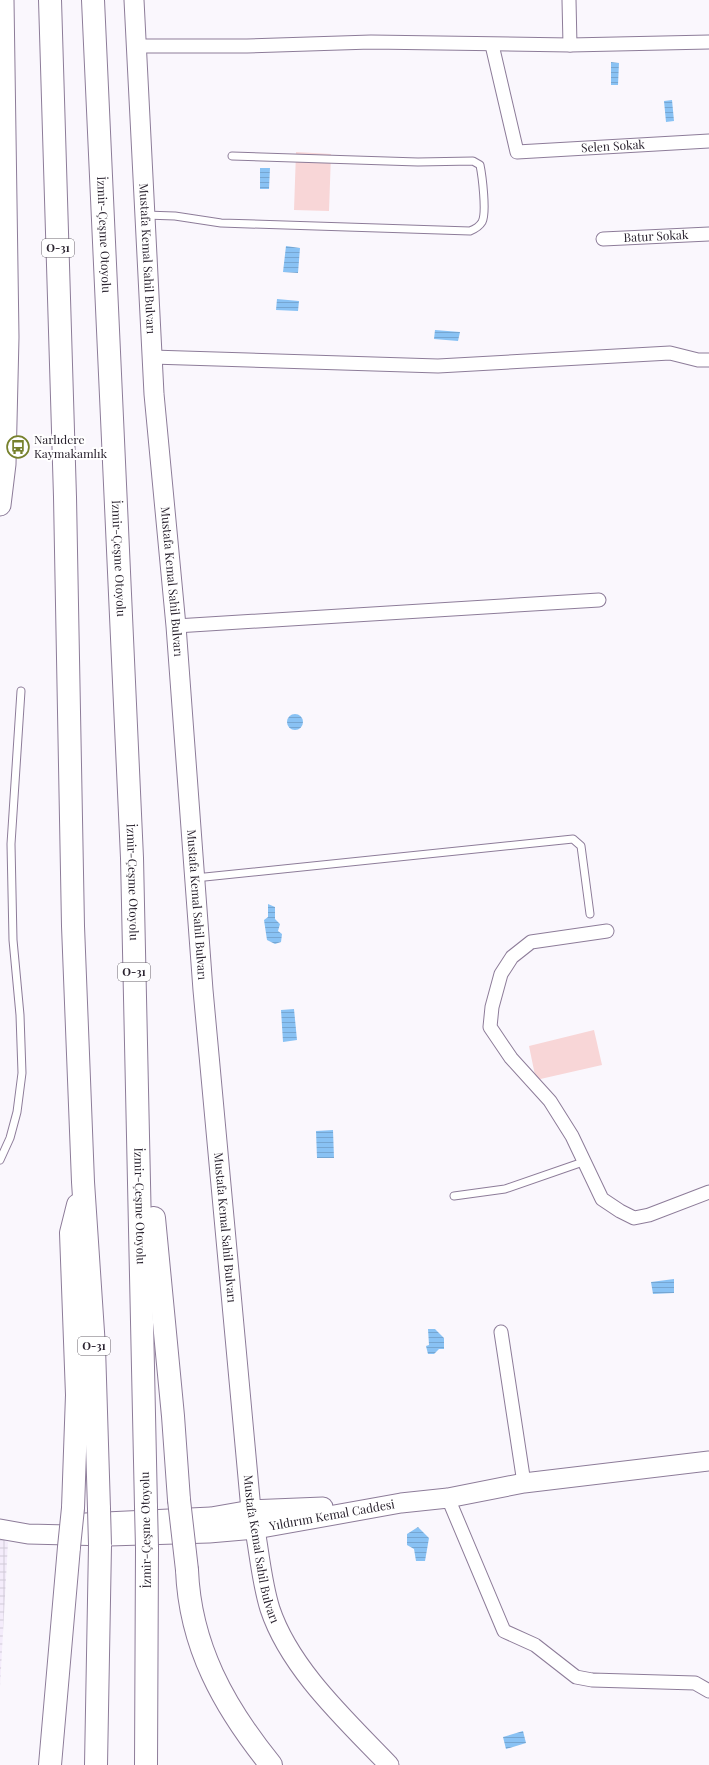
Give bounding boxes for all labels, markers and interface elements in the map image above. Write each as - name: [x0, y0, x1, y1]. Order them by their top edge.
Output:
- street label: Selen Sokak: [580, 136, 646, 155]
- street label: İzmir-Çeşme Otoyolu: [94, 176, 115, 293]
- street label: Mustafa Kemal Sahil Bulvarı: [136, 183, 160, 335]
- street label: Batur Sokak: [623, 226, 689, 245]
- road number: O-31: [42, 239, 74, 257]
- place label: Narlıdere Kaymakamlık: [34, 431, 108, 461]
- bus stop icon: Narlıdere Kaymakamlık: [5, 434, 31, 460]
- street label: İzmir-Çeşme Otoyolu: [109, 500, 130, 617]
- street label: Mustafa Kemal Sahil Bulvarı: [158, 506, 187, 658]
- street label: İzmir-Çeşme Otoyolu: [123, 823, 143, 941]
- street label: Mustafa Kemal Sahil Bulvarı: [184, 829, 211, 981]
- road number: O-31: [118, 963, 150, 981]
- street label: İzmir-Çeşme Otoyolu: [131, 1147, 150, 1265]
- street label: Mustafa Kemal Sahil Bulvarı: [211, 1152, 241, 1304]
- road number: O-31: [78, 1337, 110, 1355]
- street label: İzmir-Çeşme Otoyolu: [136, 1471, 154, 1589]
- street label: Mustafa Kemal Sahil Bulvarı: [241, 1474, 284, 1626]
- street label: Yıldırım Kemal Caddesi: [267, 1495, 396, 1534]

